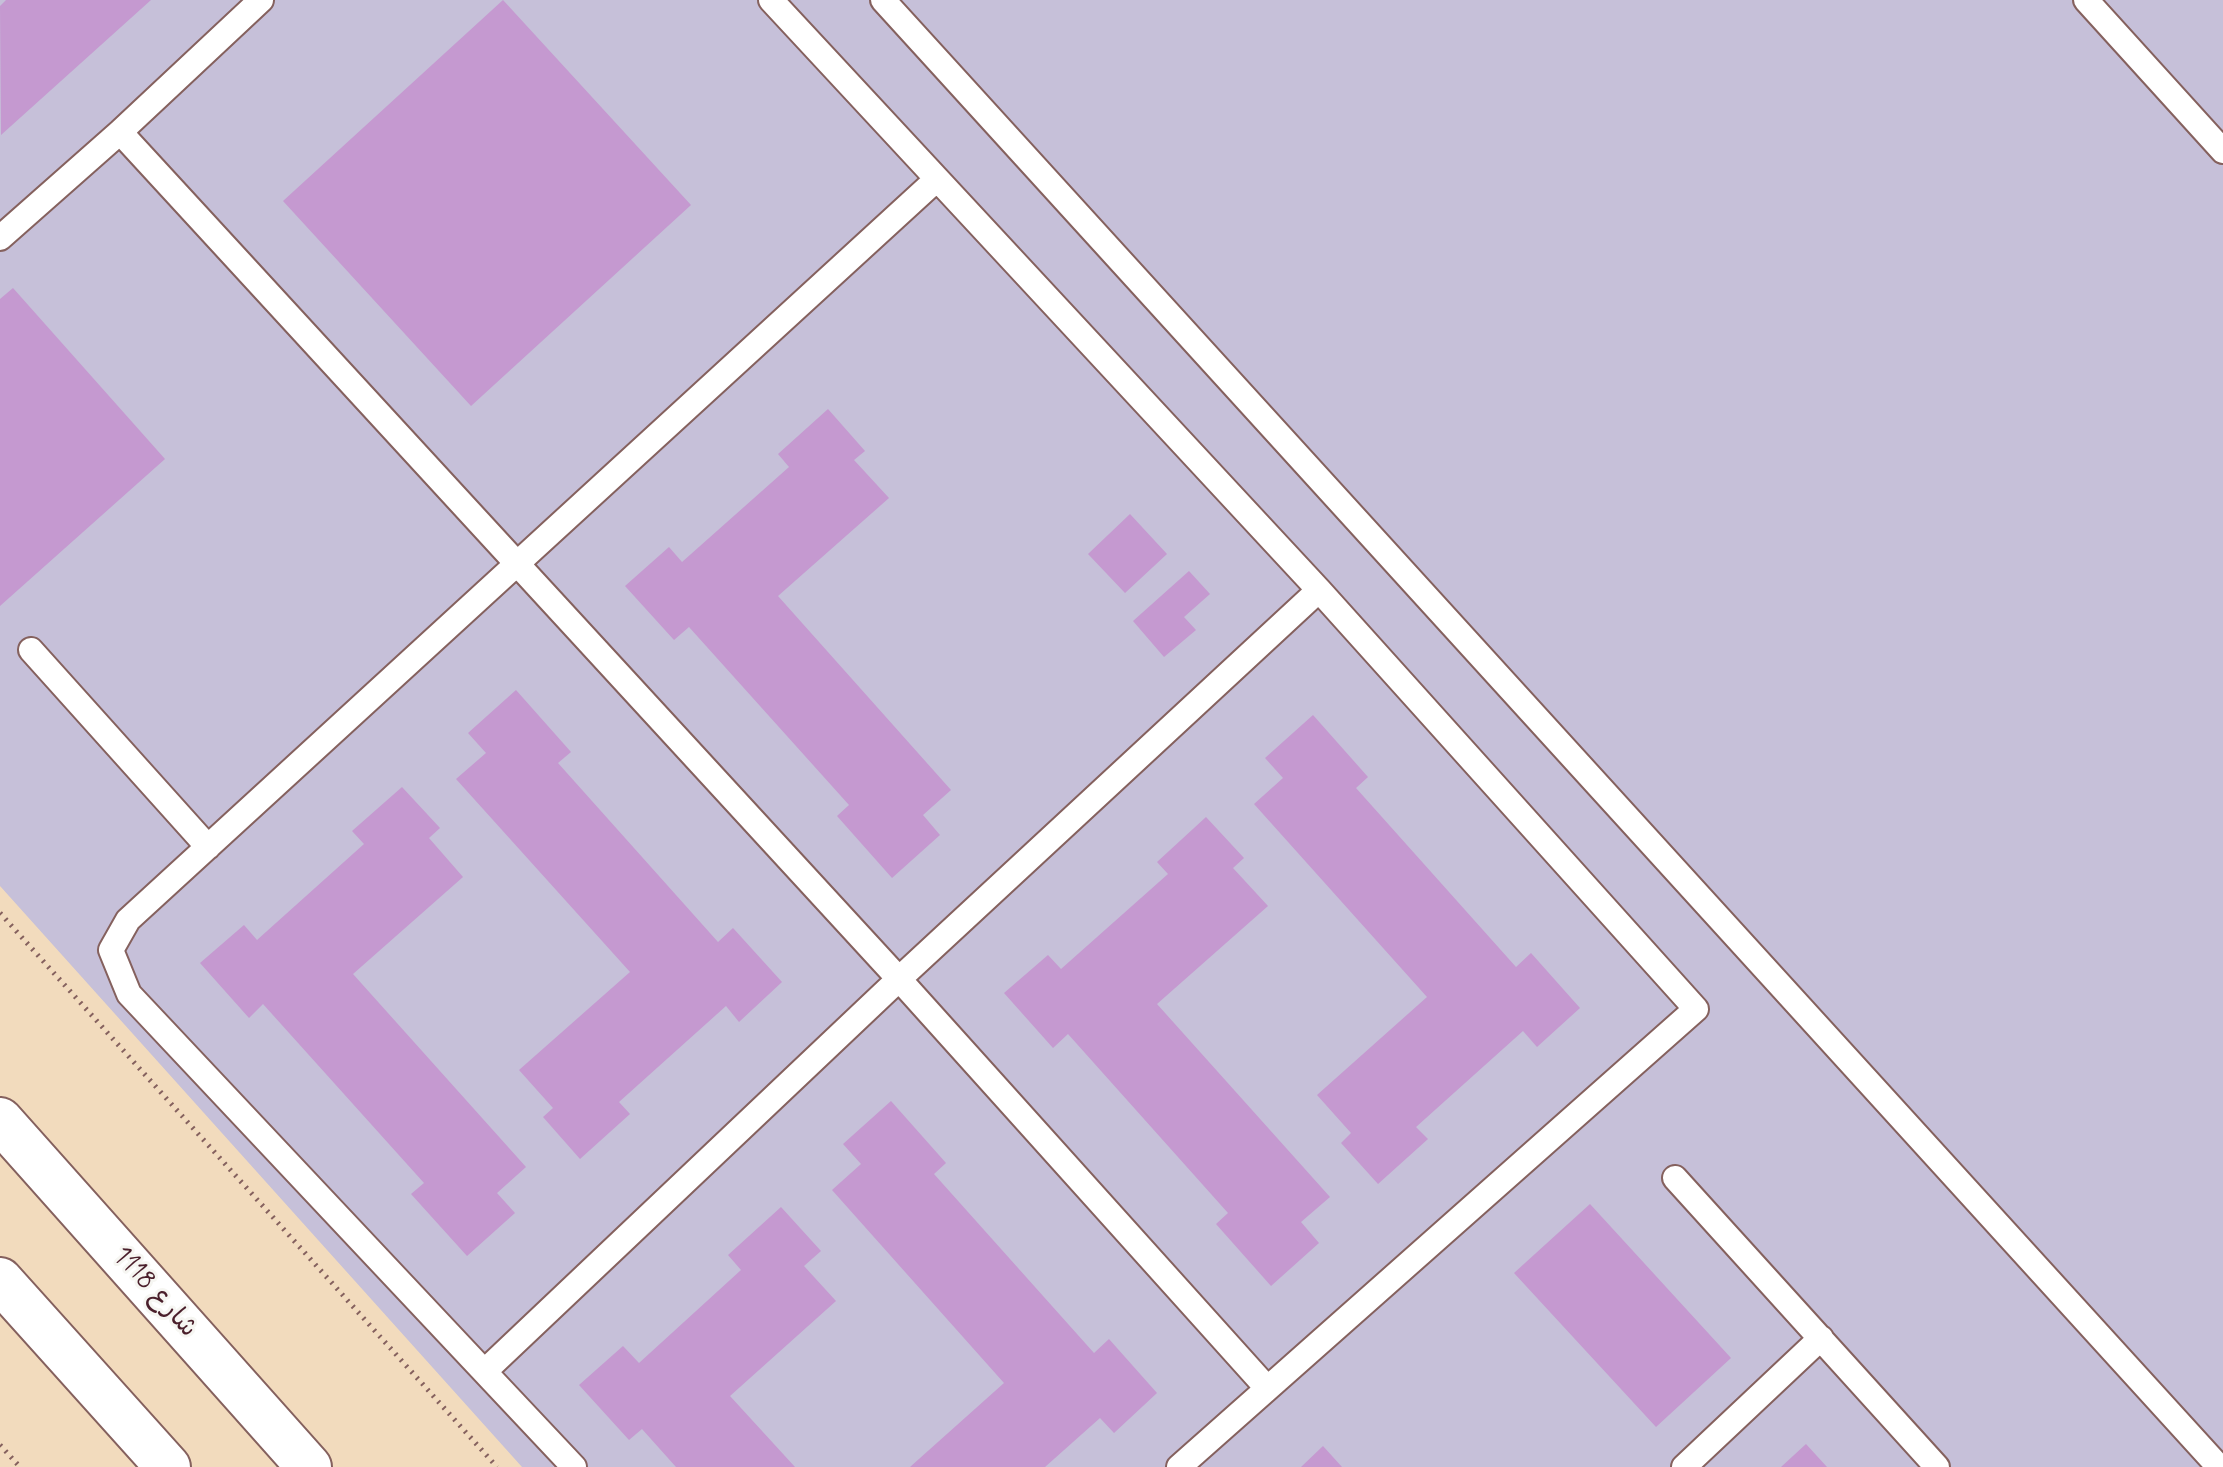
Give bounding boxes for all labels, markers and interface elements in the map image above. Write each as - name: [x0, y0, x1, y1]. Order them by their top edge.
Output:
- street label: شارع 1118: [105, 1241, 203, 1345]

